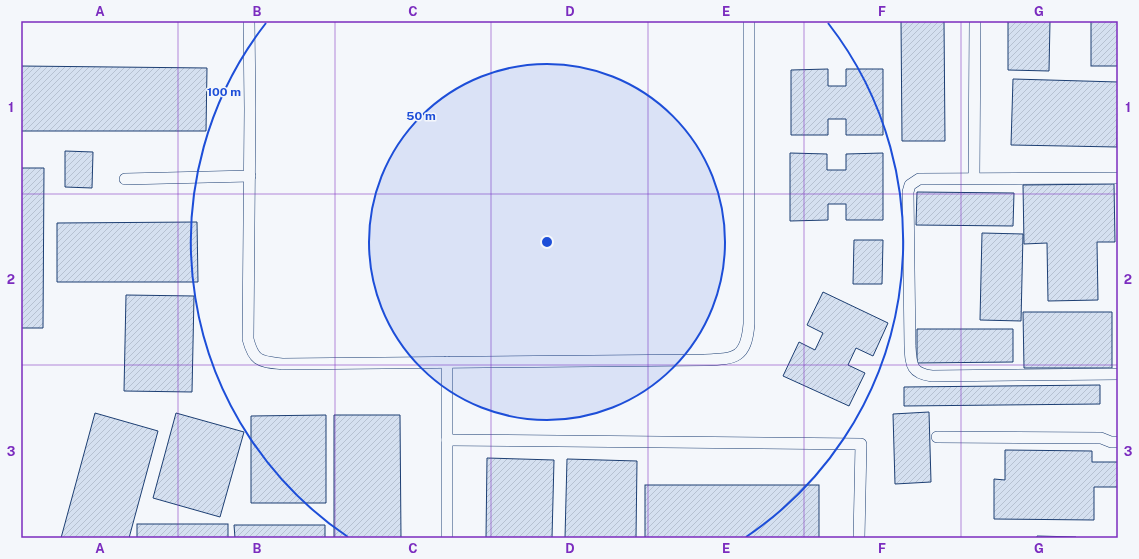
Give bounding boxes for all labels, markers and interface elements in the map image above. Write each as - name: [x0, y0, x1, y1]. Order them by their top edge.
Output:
- text: A: [95, 4, 105, 19]
- text: B: [253, 4, 262, 19]
- text: C: [408, 4, 418, 19]
- text: D: [565, 4, 575, 19]
- text: E: [722, 4, 730, 19]
- text: F: [878, 4, 886, 19]
- text: G: [1034, 4, 1044, 19]
- text: 100 m: [207, 85, 241, 99]
- text: 1: [8, 100, 14, 115]
- text: 1: [1125, 100, 1131, 115]
- text: 50 m: [406, 109, 436, 123]
- centre of rings: [540, 235, 554, 249]
- text: 2: [7, 272, 15, 287]
- text: 2: [1124, 272, 1132, 287]
- text: 3: [7, 444, 16, 459]
- text: 3: [1124, 444, 1133, 459]
- text: A: [95, 541, 105, 556]
- text: B: [253, 541, 262, 556]
- text: C: [408, 541, 418, 556]
- text: D: [565, 541, 575, 556]
- text: E: [722, 541, 730, 556]
- text: F: [878, 541, 886, 556]
- text: G: [1034, 541, 1044, 556]

